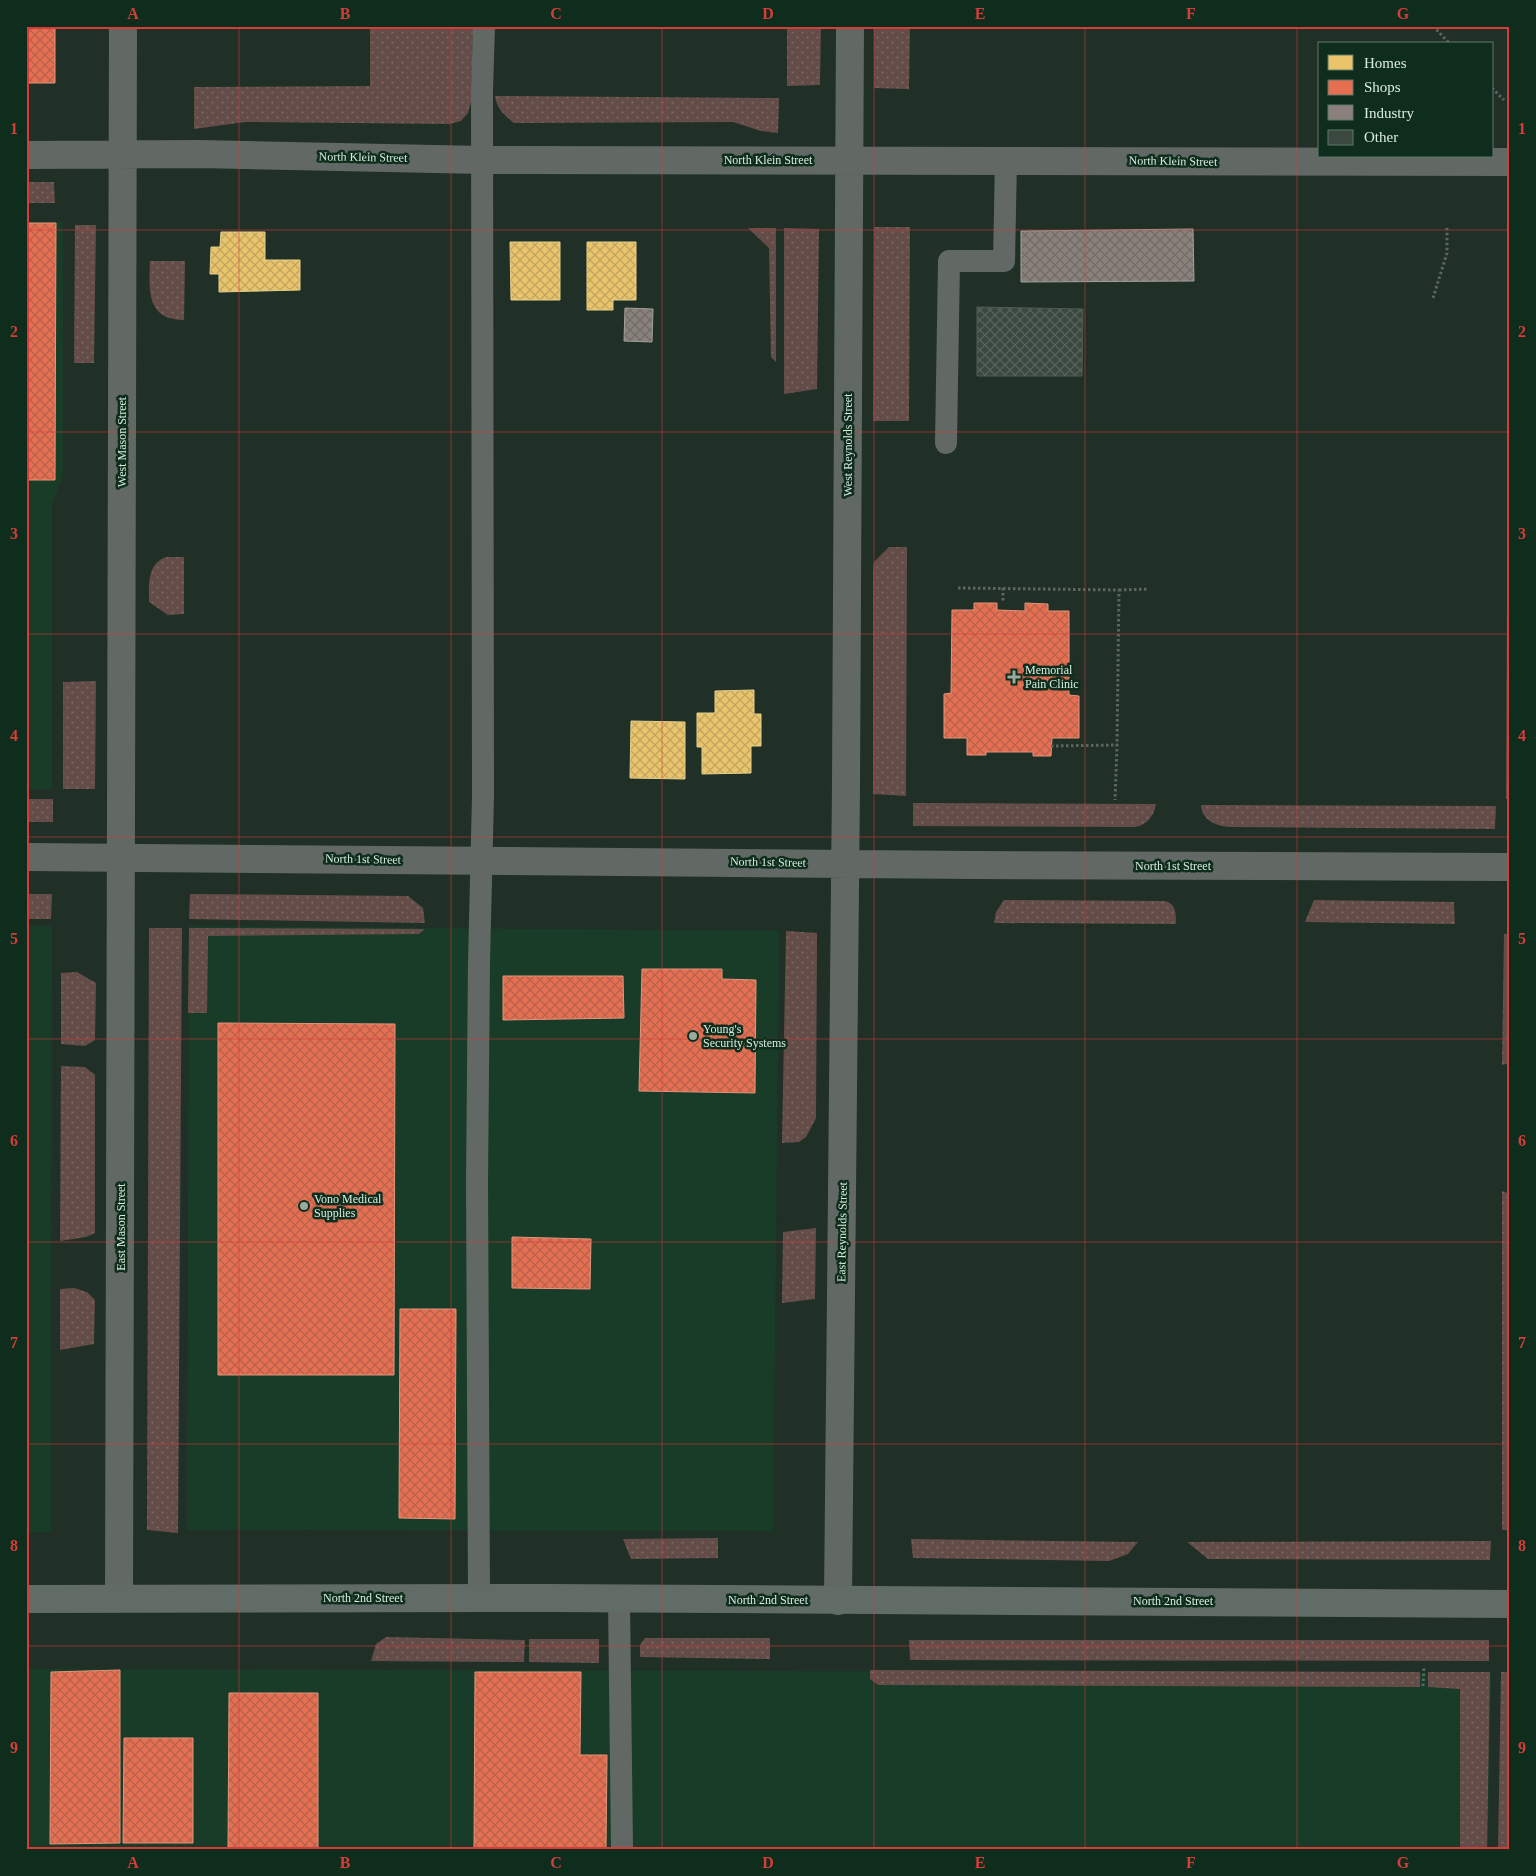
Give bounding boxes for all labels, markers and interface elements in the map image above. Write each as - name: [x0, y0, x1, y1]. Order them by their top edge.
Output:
- text: A: [127, 5, 139, 22]
- text: B: [340, 5, 351, 22]
- text: C: [550, 5, 562, 22]
- text: D: [762, 5, 774, 22]
- text: E: [975, 5, 985, 22]
- text: F: [1186, 5, 1196, 22]
- text: G: [1397, 5, 1410, 22]
- legend: [1318, 42, 1494, 158]
- text: Homes: [1364, 55, 1407, 71]
- text: Shops: [1364, 79, 1401, 95]
- text: Industry: [1364, 105, 1414, 121]
- text: 1: [10, 120, 18, 137]
- text: 1: [1518, 120, 1526, 137]
- text: Other: [1364, 129, 1398, 145]
- street label: North Klein Street: [319, 149, 408, 165]
- street label: North Klein Street: [724, 153, 813, 167]
- street label: North Klein Street: [1129, 153, 1218, 169]
- text: 2: [10, 323, 18, 340]
- text: 2: [1518, 323, 1526, 340]
- street label: West Reynolds Street: [841, 393, 855, 497]
- street label: West Mason Street: [115, 396, 129, 487]
- text: 3: [10, 525, 18, 542]
- text: 3: [1518, 525, 1526, 542]
- place label: Memorial Pain Clinic: [1025, 663, 1079, 691]
- marker: Memorial Pain Clinic: [1007, 670, 1021, 684]
- text: 4: [10, 727, 18, 744]
- text: 4: [1518, 727, 1526, 744]
- street label: North 1st Street: [325, 851, 402, 867]
- street label: North 1st Street: [730, 854, 807, 870]
- street label: North 1st Street: [1135, 859, 1212, 873]
- text: 5: [10, 930, 18, 947]
- text: 5: [1518, 930, 1526, 947]
- place label: Young's Security Systems: [703, 1022, 786, 1050]
- marker: Young's Security Systems: [687, 1030, 699, 1042]
- text: 6: [10, 1132, 18, 1149]
- text: 6: [1518, 1132, 1526, 1149]
- street label: East Reynolds Street: [834, 1181, 850, 1282]
- street label: East Mason Street: [114, 1183, 128, 1271]
- place label: Vono Medical Supplies: [314, 1192, 382, 1220]
- marker: Vono Medical Supplies: [298, 1200, 310, 1212]
- text: 7: [10, 1334, 18, 1351]
- text: 7: [1518, 1334, 1526, 1351]
- text: 8: [10, 1537, 18, 1554]
- text: 8: [1518, 1537, 1526, 1554]
- street label: North 2nd Street: [323, 1591, 404, 1605]
- street label: North 2nd Street: [728, 1593, 809, 1607]
- street label: North 2nd Street: [1133, 1594, 1214, 1608]
- text: 9: [10, 1739, 18, 1756]
- text: 9: [1518, 1739, 1526, 1756]
- text: A: [127, 1854, 139, 1871]
- text: B: [340, 1854, 351, 1871]
- text: C: [550, 1854, 562, 1871]
- text: D: [762, 1854, 774, 1871]
- text: E: [975, 1854, 985, 1871]
- text: F: [1186, 1854, 1196, 1871]
- text: G: [1397, 1854, 1410, 1871]

